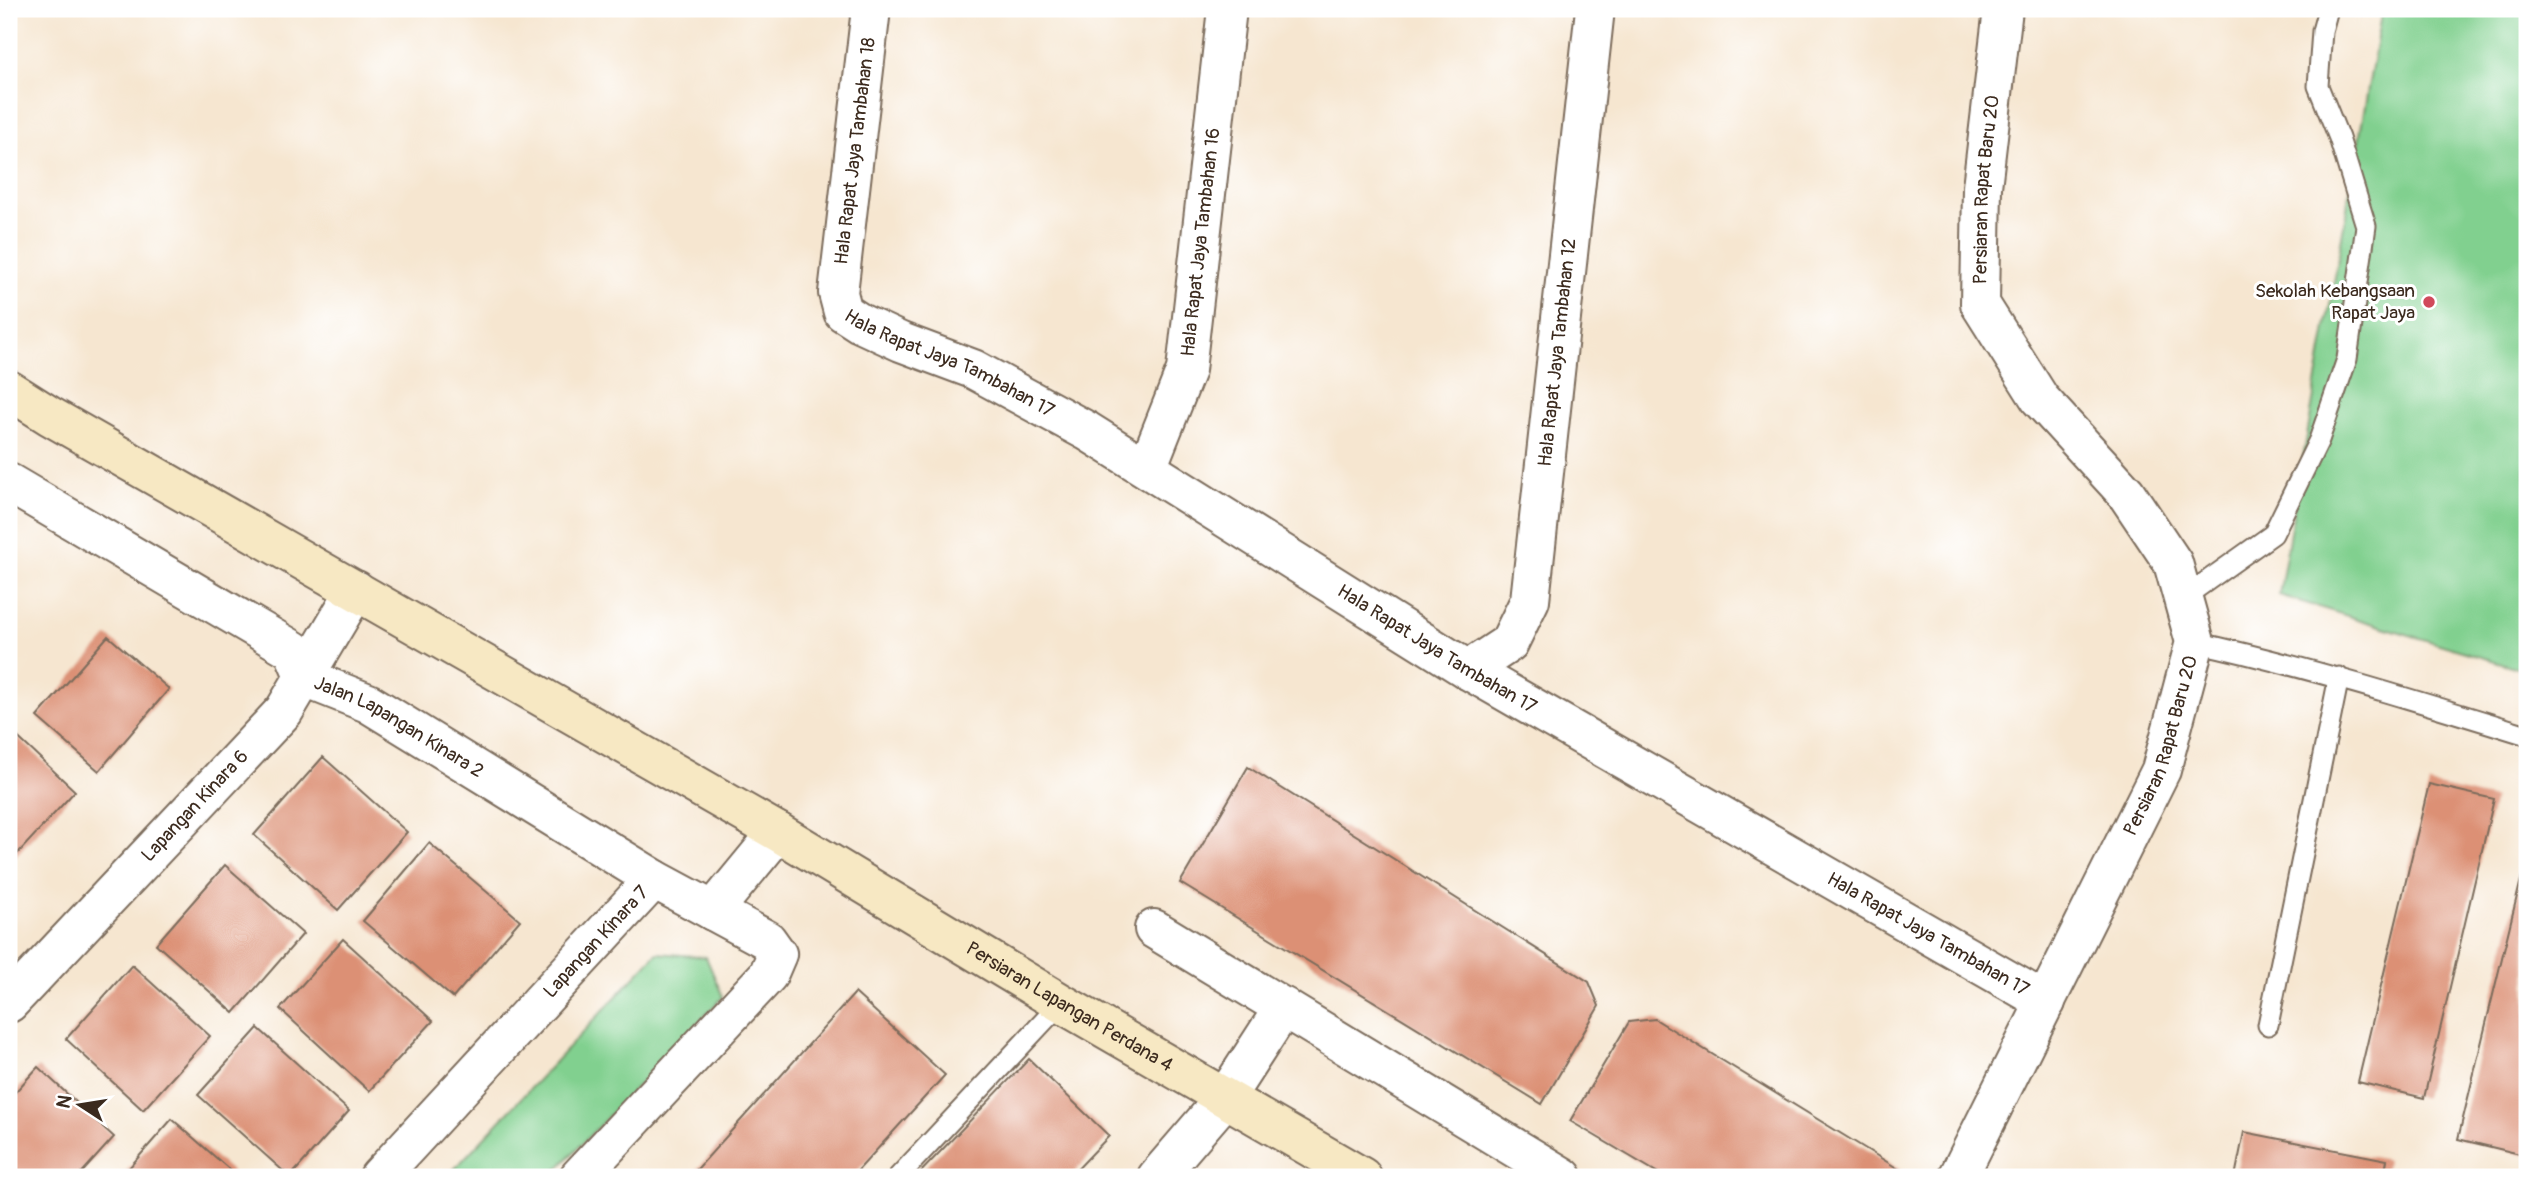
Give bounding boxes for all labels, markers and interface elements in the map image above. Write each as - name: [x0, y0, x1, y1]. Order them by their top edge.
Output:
- street label: Hala Rapat Jaya Tambahan 18: [829, 36, 881, 266]
- street label: Persiaran Rapat Baru 20: [1968, 94, 2005, 285]
- street label: Hala Rapat Jaya Tambahan 16: [1176, 127, 1225, 358]
- street label: Hala Rapat Jaya Tambahan 12: [1533, 237, 1582, 468]
- place label: Sekolah Kebangsaan Rapat Jaya: [2255, 279, 2415, 325]
- marker: Sekolah Kebangsaan Rapat Jaya: [2421, 294, 2437, 310]
- street label: Hala Rapat Jaya Tambahan 17: [840, 304, 1058, 423]
- street label: Hala Rapat Jaya Tambahan 17: [1333, 579, 1541, 719]
- street label: Persiaran Rapat Baru 20: [2118, 653, 2203, 840]
- street label: Jalan Lapangan Kinara 2: [311, 671, 488, 783]
- street label: Lapangan Kinara 6: [136, 745, 253, 867]
- street label: Hala Rapat Jaya Tambahan 17: [1823, 867, 2033, 1002]
- street label: Lapangan Kinara 7: [538, 881, 654, 1003]
- street label: Persiaran Lapangan Perdana 4: [962, 936, 1177, 1077]
- north arrow: [46, 1070, 116, 1140]
- text: N: [51, 1093, 77, 1110]

